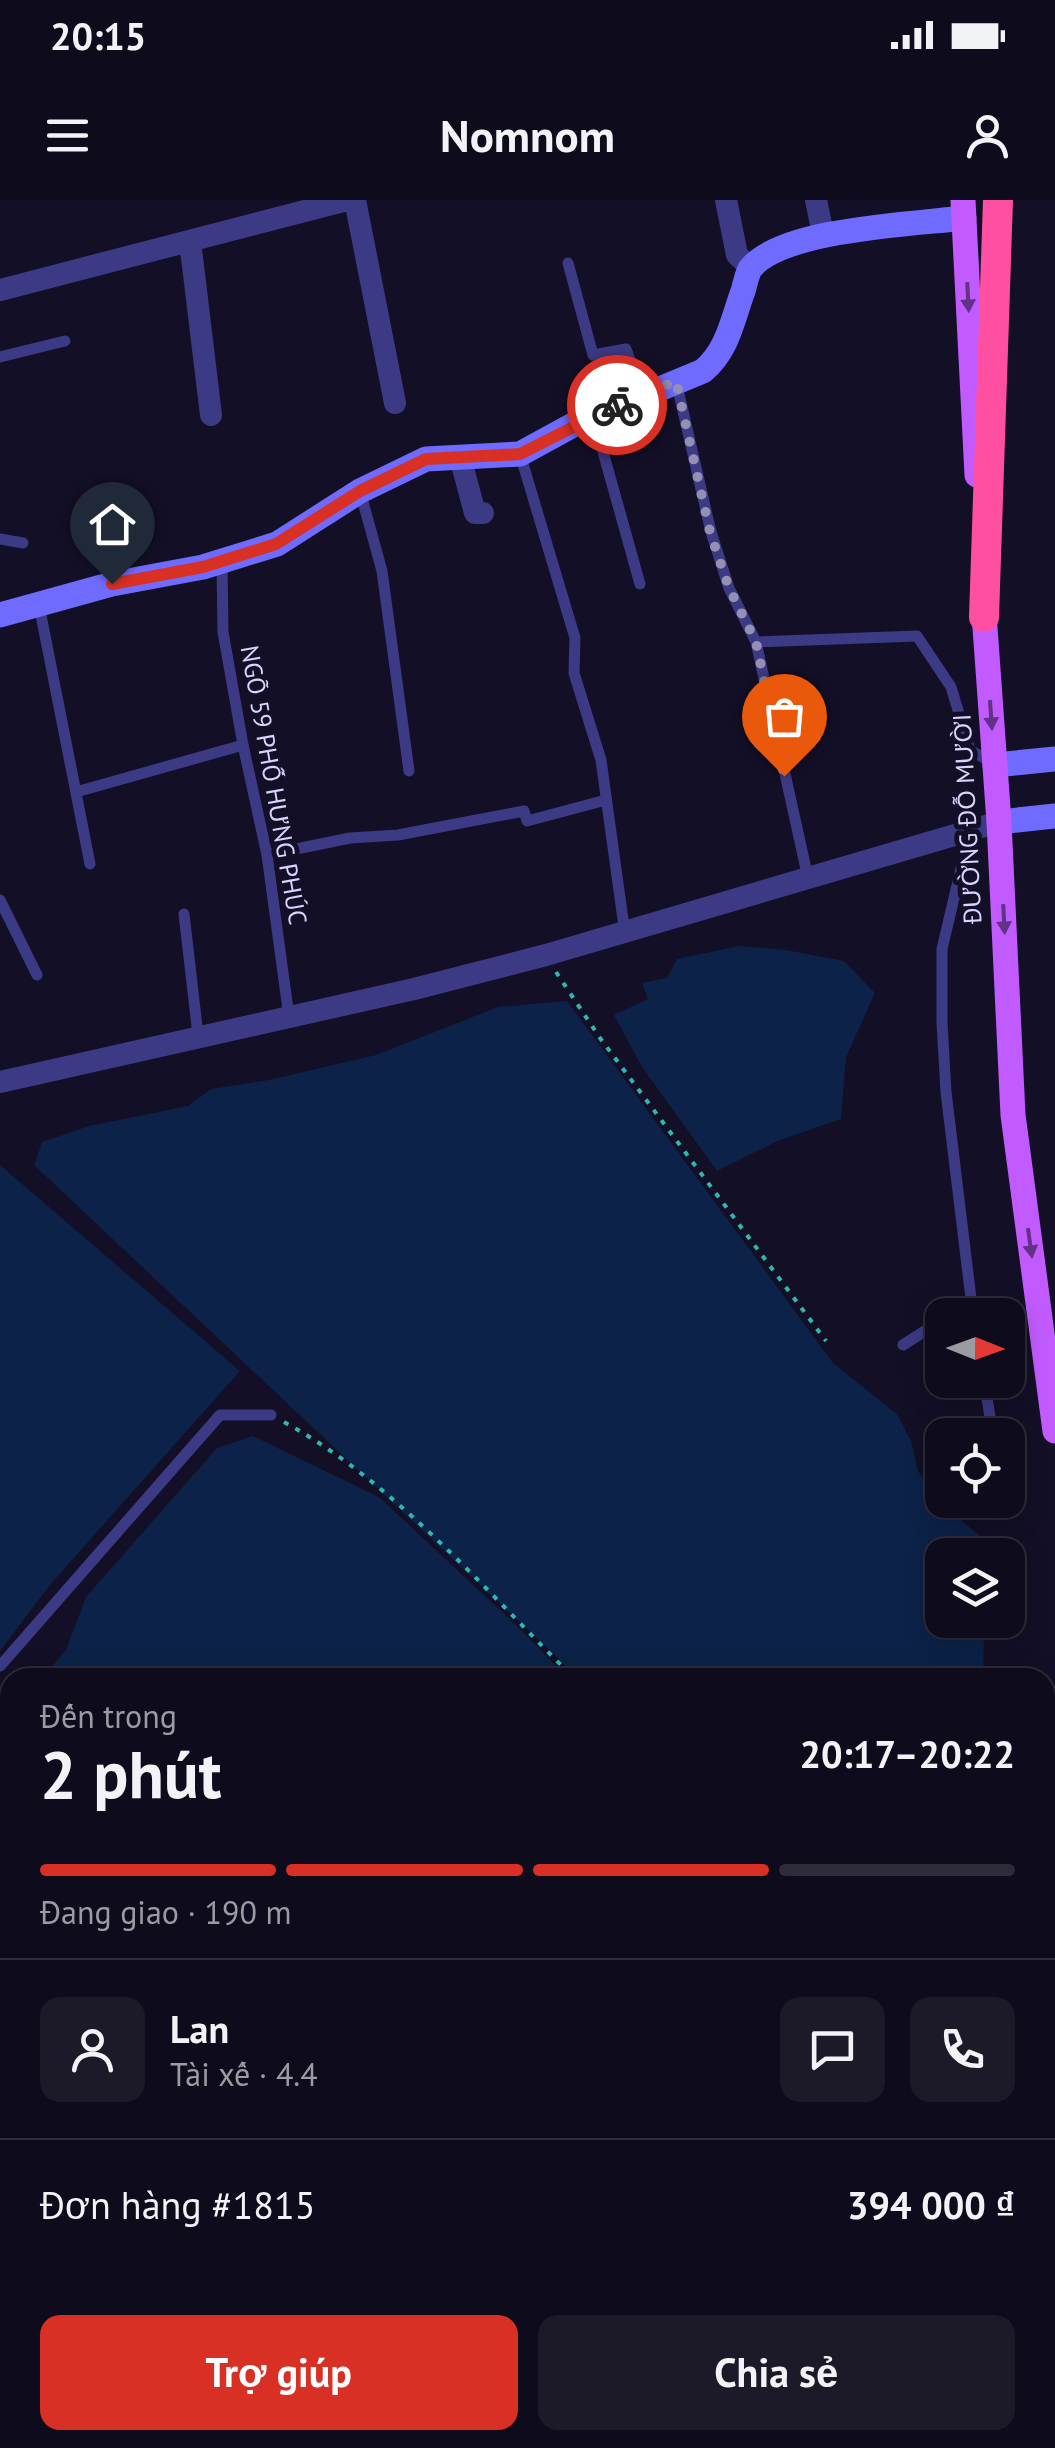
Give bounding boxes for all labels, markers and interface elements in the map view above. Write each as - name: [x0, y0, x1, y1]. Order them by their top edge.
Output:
- text: 20:15: [50, 11, 146, 60]
- text: Nomnom: [440, 106, 615, 164]
- icon: menu: [40, 108, 95, 163]
- icon: person: [960, 108, 1015, 163]
- one-way arrow: [960, 282, 976, 314]
- courier: [567, 355, 667, 455]
- icon: bike: [590, 378, 645, 433]
- pin: [70, 482, 155, 585]
- icon: home: [85, 497, 140, 552]
- street label: NGÕ 59 PHỐ HƯNG PHÚC: [234, 643, 314, 927]
- pin: [742, 674, 827, 777]
- icon: bag: [757, 689, 812, 744]
- one-way arrow: [983, 699, 999, 731]
- street label: ĐƯỜNG ĐỖ MƯỜI: [946, 713, 989, 926]
- one-way arrow: [996, 904, 1012, 936]
- one-way arrow: [1022, 1228, 1038, 1259]
- north arrow: [925, 1298, 1025, 1398]
- map controls: [925, 1298, 1025, 1638]
- button: locate: [925, 1418, 1025, 1518]
- button: layers: [925, 1538, 1025, 1638]
- text: Đến trong: [40, 1695, 177, 1737]
- text: 20:17–20:22: [800, 1729, 1015, 1778]
- text: 2 phút: [40, 1732, 221, 1816]
- text: Đang giao · 190 m: [40, 1891, 291, 1933]
- button: person: [40, 1997, 145, 2102]
- button: chat: [780, 1997, 885, 2102]
- button: phone: [910, 1997, 1015, 2102]
- text: Lan: [170, 2004, 229, 2053]
- text: Tài xế · 4.4: [170, 2053, 318, 2095]
- text: Đơn hàng #1815: [40, 2180, 315, 2229]
- text: 394 000 ₫: [847, 2180, 1015, 2229]
- button: Trợ giúp: [40, 2315, 518, 2430]
- button: Chia sẻ: [538, 2315, 1015, 2430]

